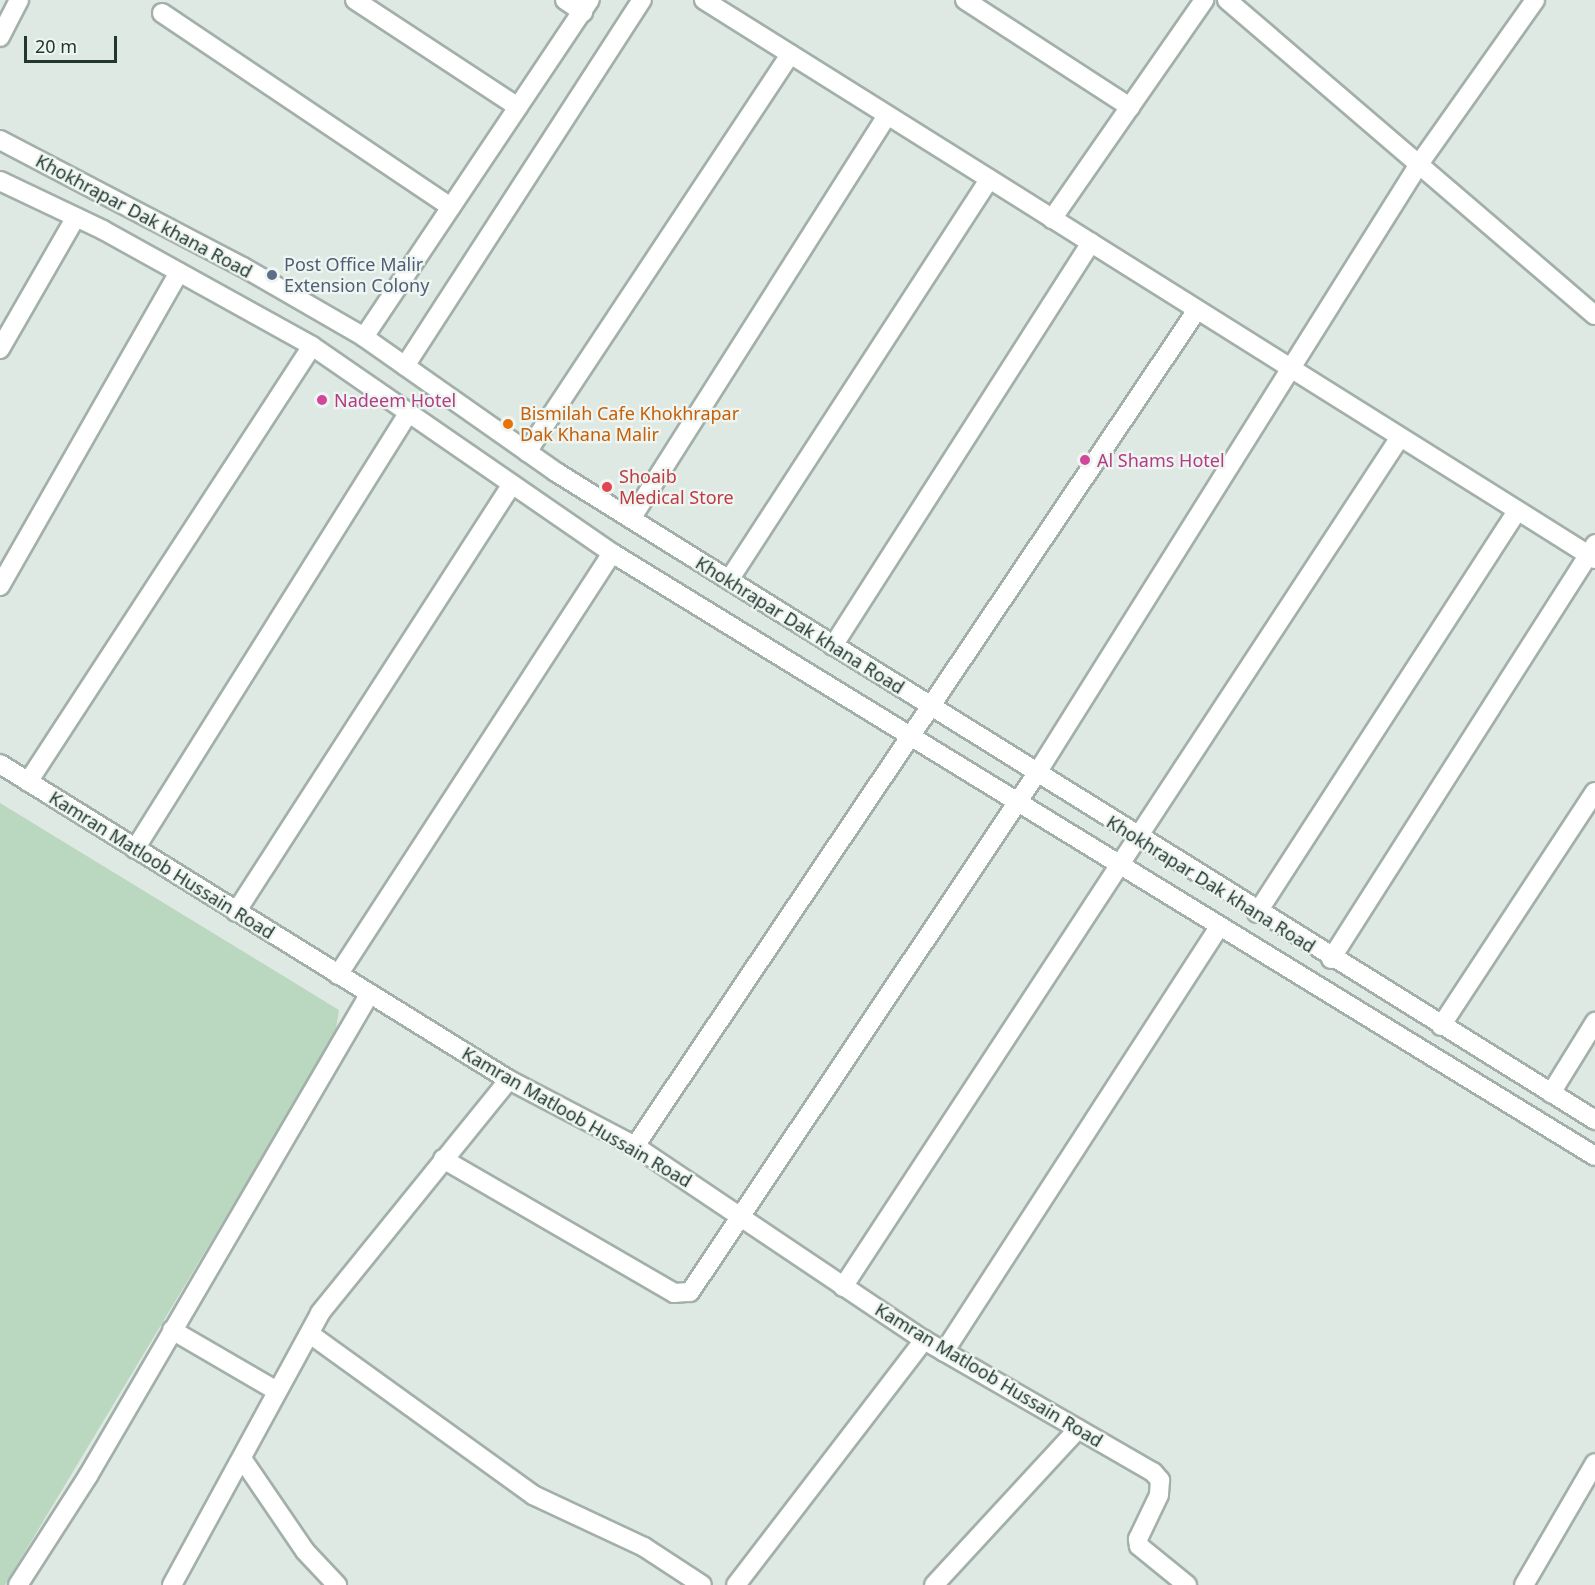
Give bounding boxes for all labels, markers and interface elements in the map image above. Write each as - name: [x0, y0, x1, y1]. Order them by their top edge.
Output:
- scale bar: [27, 24, 120, 62]
- text: 20 m: [35, 34, 77, 58]
- street label: Khokhrapar Dak khana Road: [32, 150, 256, 282]
- place label: Post Office Malir Extension Colony: [284, 254, 429, 296]
- marker: Post Office Malir Extension Colony: [265, 268, 279, 282]
- place label: Nadeem Hotel: [334, 389, 456, 411]
- marker: Nadeem Hotel: [315, 393, 329, 407]
- place label: Bismilah Cafe Khokhrapar Dak Khana Malir: [520, 403, 739, 446]
- marker: Bismilah Cafe Khokhrapar Dak Khana Malir: [501, 417, 515, 431]
- place label: Al Shams Hotel: [1097, 449, 1225, 471]
- marker: Al Shams Hotel: [1078, 453, 1092, 467]
- place label: Shoaib Medical Store: [619, 466, 734, 508]
- marker: Shoaib Medical Store: [600, 480, 614, 494]
- street label: Khokhrapar Dak khana Road: [692, 552, 908, 698]
- street label: Kamran Matloob Hussain Road: [45, 787, 279, 943]
- street label: Khokhrapar Dak khana Road: [1103, 811, 1319, 957]
- street label: Kamran Matloob Hussain Road: [458, 1042, 696, 1192]
- street label: Kamran Matloob Hussain Road: [871, 1298, 1107, 1452]

